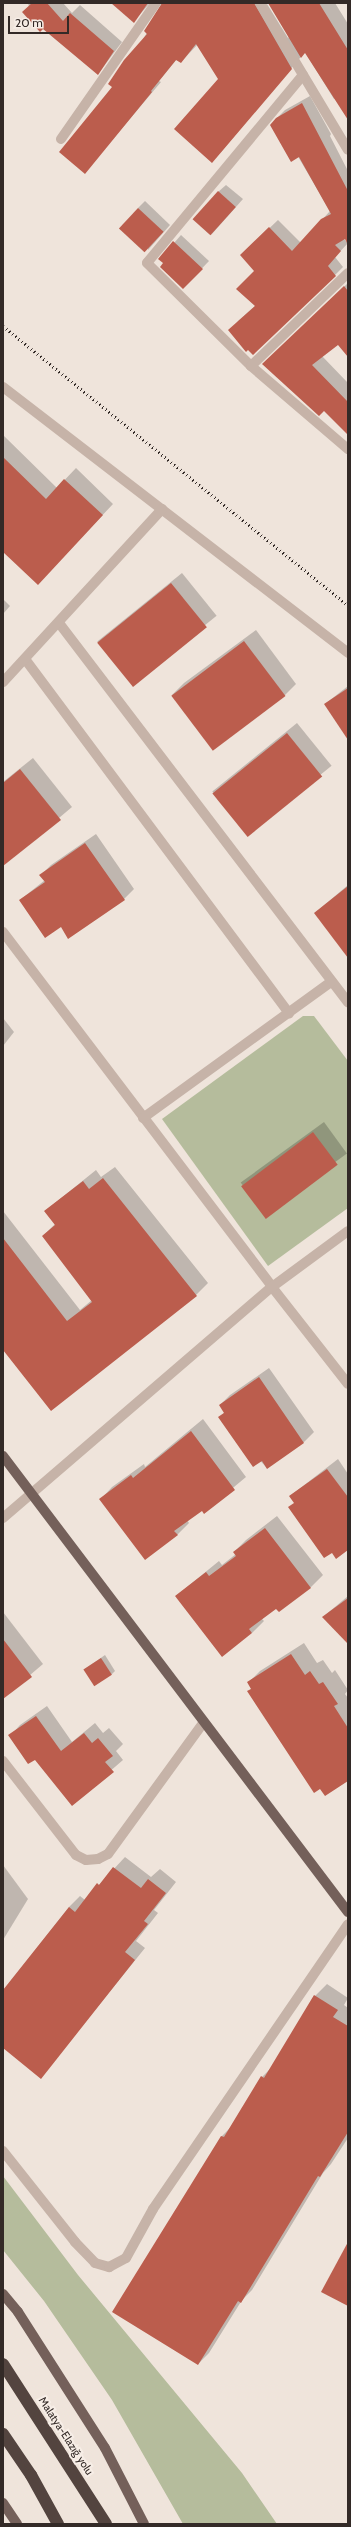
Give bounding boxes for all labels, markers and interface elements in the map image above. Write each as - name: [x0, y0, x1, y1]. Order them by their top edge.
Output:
- scale bar: [10, 8, 71, 34]
- text: 20 m: [15, 15, 43, 30]
- street label: Malatya-Elazığ yolu: [36, 2395, 96, 2477]

